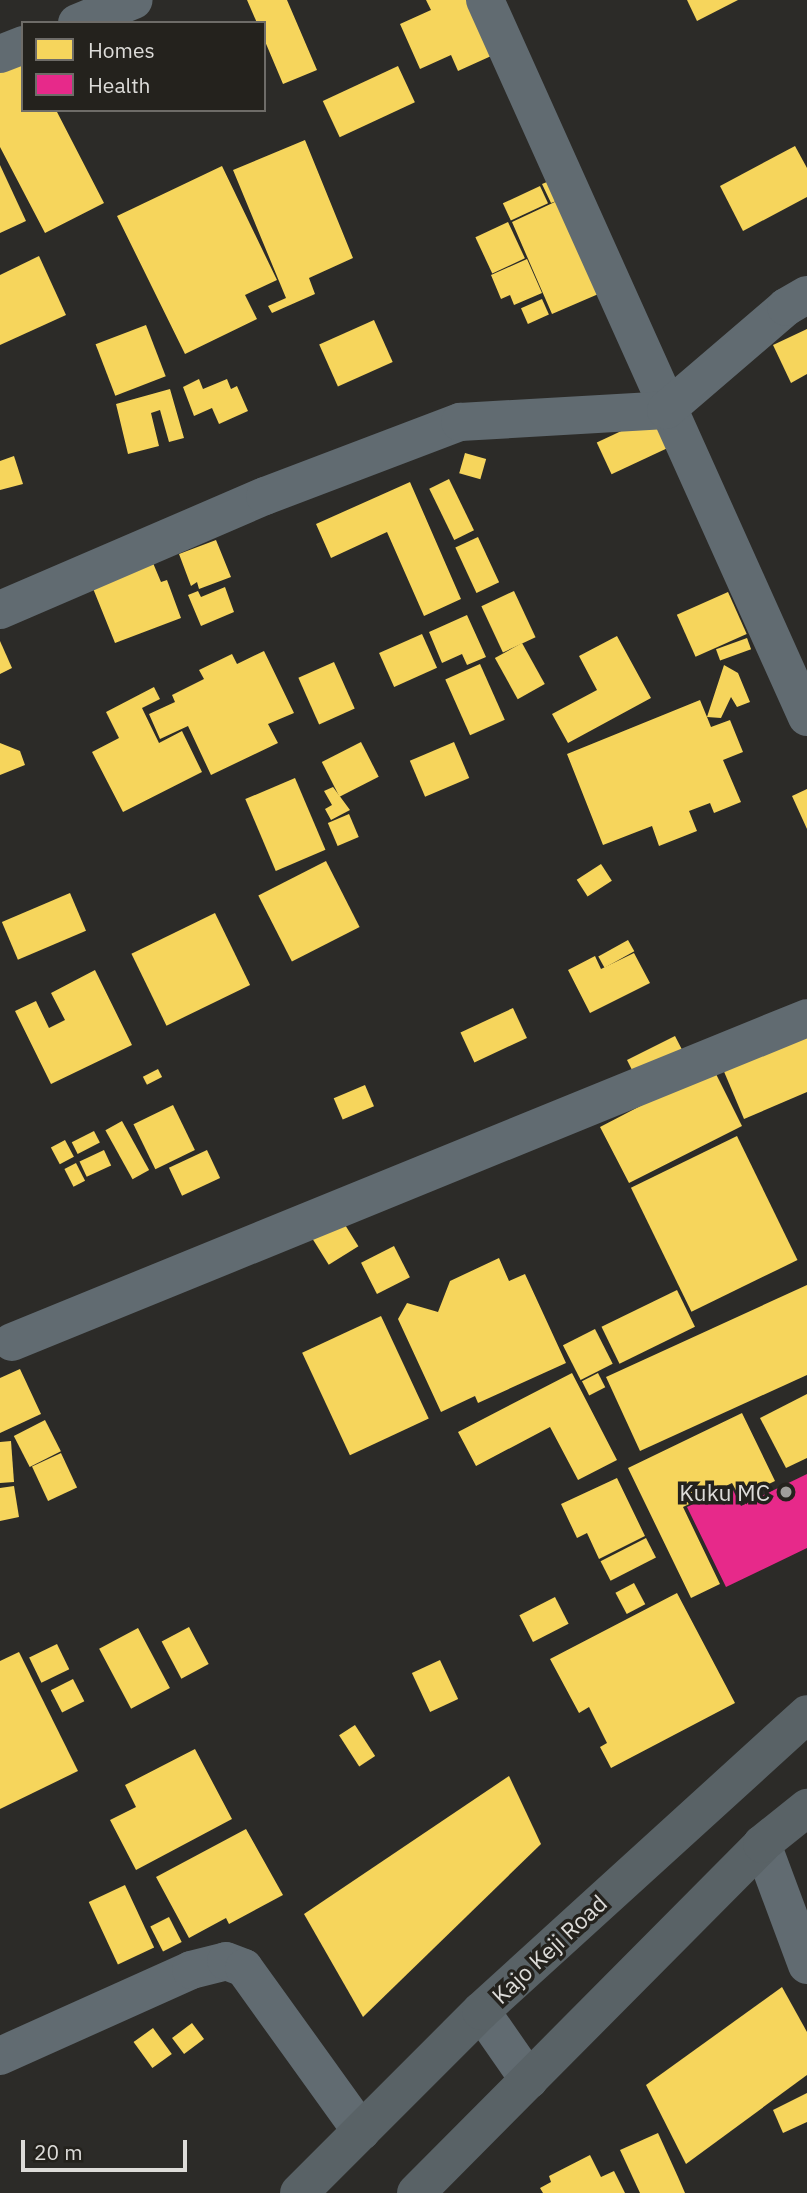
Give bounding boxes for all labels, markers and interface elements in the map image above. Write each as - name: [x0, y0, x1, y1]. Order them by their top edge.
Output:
- legend: [21, 21, 266, 112]
- text: Homes: [88, 36, 155, 64]
- text: Health: [88, 71, 151, 99]
- place label: Kuku MC: [679, 1478, 770, 1506]
- marker: Kuku MC: [776, 1482, 796, 1502]
- street label: Kajo Keji Road: [486, 1889, 612, 2009]
- scale bar: [24, 2126, 191, 2170]
- text: 20 m: [34, 2138, 83, 2166]

